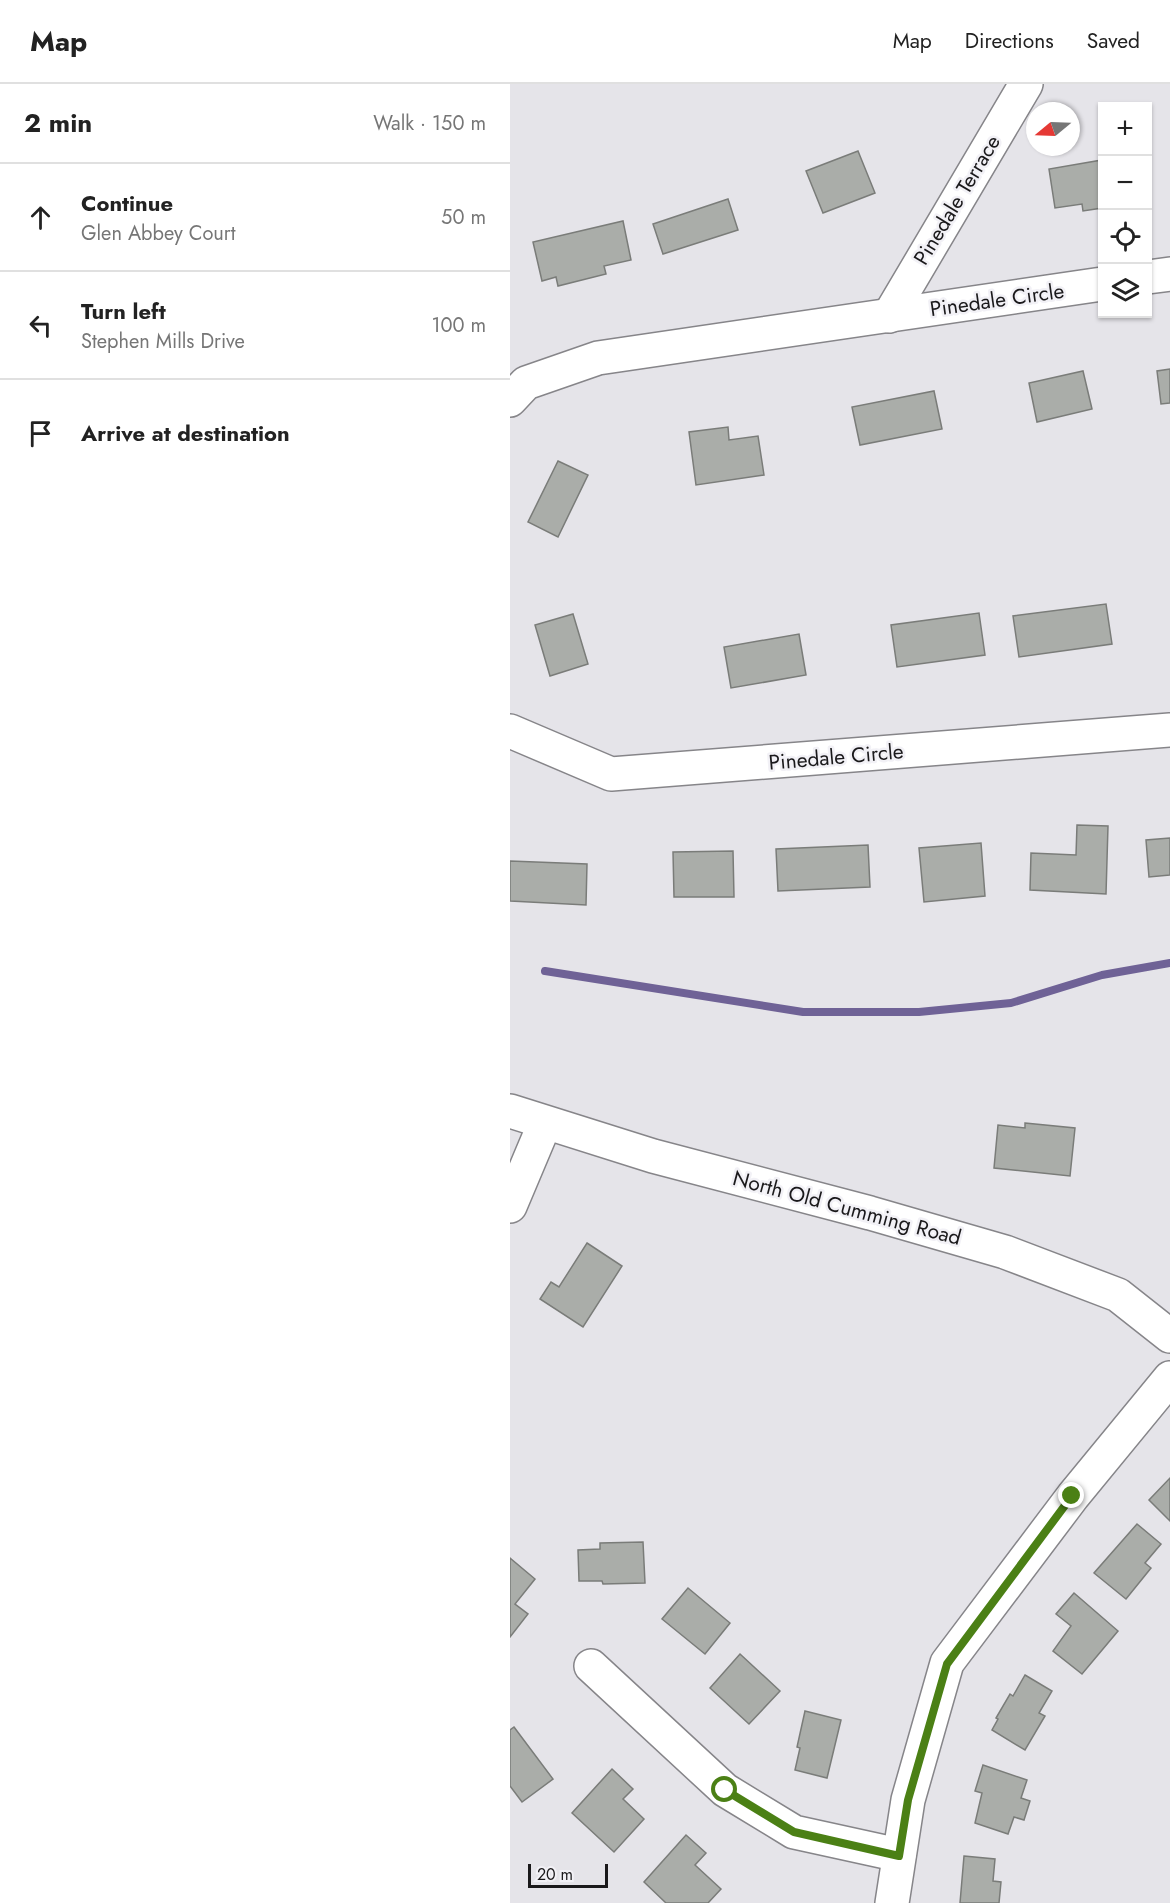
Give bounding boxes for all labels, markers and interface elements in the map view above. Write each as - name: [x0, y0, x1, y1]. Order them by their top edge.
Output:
- text: Map: [30, 21, 87, 62]
- text: Map: [893, 26, 932, 56]
- text: Directions: [965, 26, 1054, 56]
- text: Saved: [1087, 26, 1140, 56]
- north arrow: [1026, 102, 1080, 156]
- map controls: [1098, 102, 1152, 318]
- button: +: [1098, 102, 1152, 156]
- text: 2 min: [24, 104, 92, 142]
- text: Walk · 150 m: [373, 109, 486, 138]
- street label: Pinedale Terrace: [906, 129, 1008, 271]
- button: −: [1098, 156, 1152, 210]
- text: Continue: [81, 187, 173, 219]
- icon: ahead: [24, 201, 57, 234]
- text: 50 m: [441, 203, 486, 232]
- button: locate: [1098, 210, 1152, 264]
- text: Glen Abbey Court: [81, 219, 235, 248]
- button: layers: [1098, 264, 1152, 318]
- street label: Pinedale Circle: [928, 276, 1066, 324]
- text: Turn left: [81, 295, 166, 327]
- icon: left: [24, 309, 57, 342]
- text: 100 m: [431, 311, 486, 340]
- text: Stephen Mills Drive: [81, 327, 245, 356]
- icon: arrive: [24, 417, 57, 450]
- text: Arrive at destination: [81, 417, 290, 449]
- street label: Pinedale Circle: [767, 736, 905, 778]
- street label: North Old Cumming Road: [730, 1163, 964, 1253]
- route end: [1058, 1482, 1084, 1508]
- route start: [711, 1776, 737, 1802]
- scale bar: [528, 1861, 608, 1888]
- text: 20 m: [537, 1863, 573, 1886]

